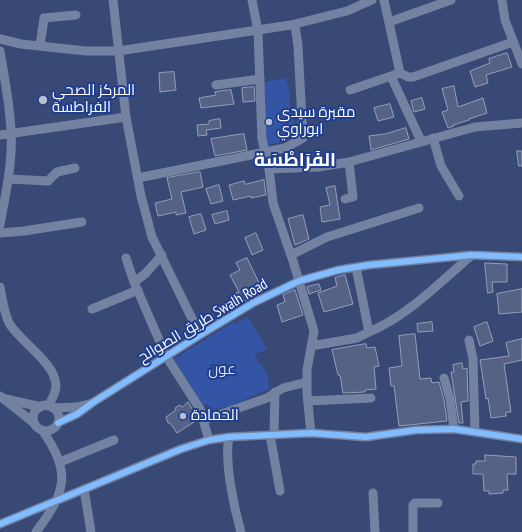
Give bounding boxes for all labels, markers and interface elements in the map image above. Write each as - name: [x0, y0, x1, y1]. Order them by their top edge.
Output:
- place label: المركز الصحي الفراطسة: [52, 82, 135, 117]
- marker: المركز الصحي الفراطسة: [37, 94, 49, 106]
- place label: مقبرة سيدى ابوراوي: [277, 104, 355, 139]
- marker: مقبرة سيدى ابوراوي: [264, 117, 274, 127]
- district label: الفَرَاطْسَة: [254, 150, 336, 172]
- street label: طريق الصوالح Swalh Road: [135, 275, 271, 367]
- park label: عون: [208, 361, 236, 379]
- place label: الحمادة: [191, 407, 239, 425]
- marker: الحمادة: [178, 411, 188, 421]

